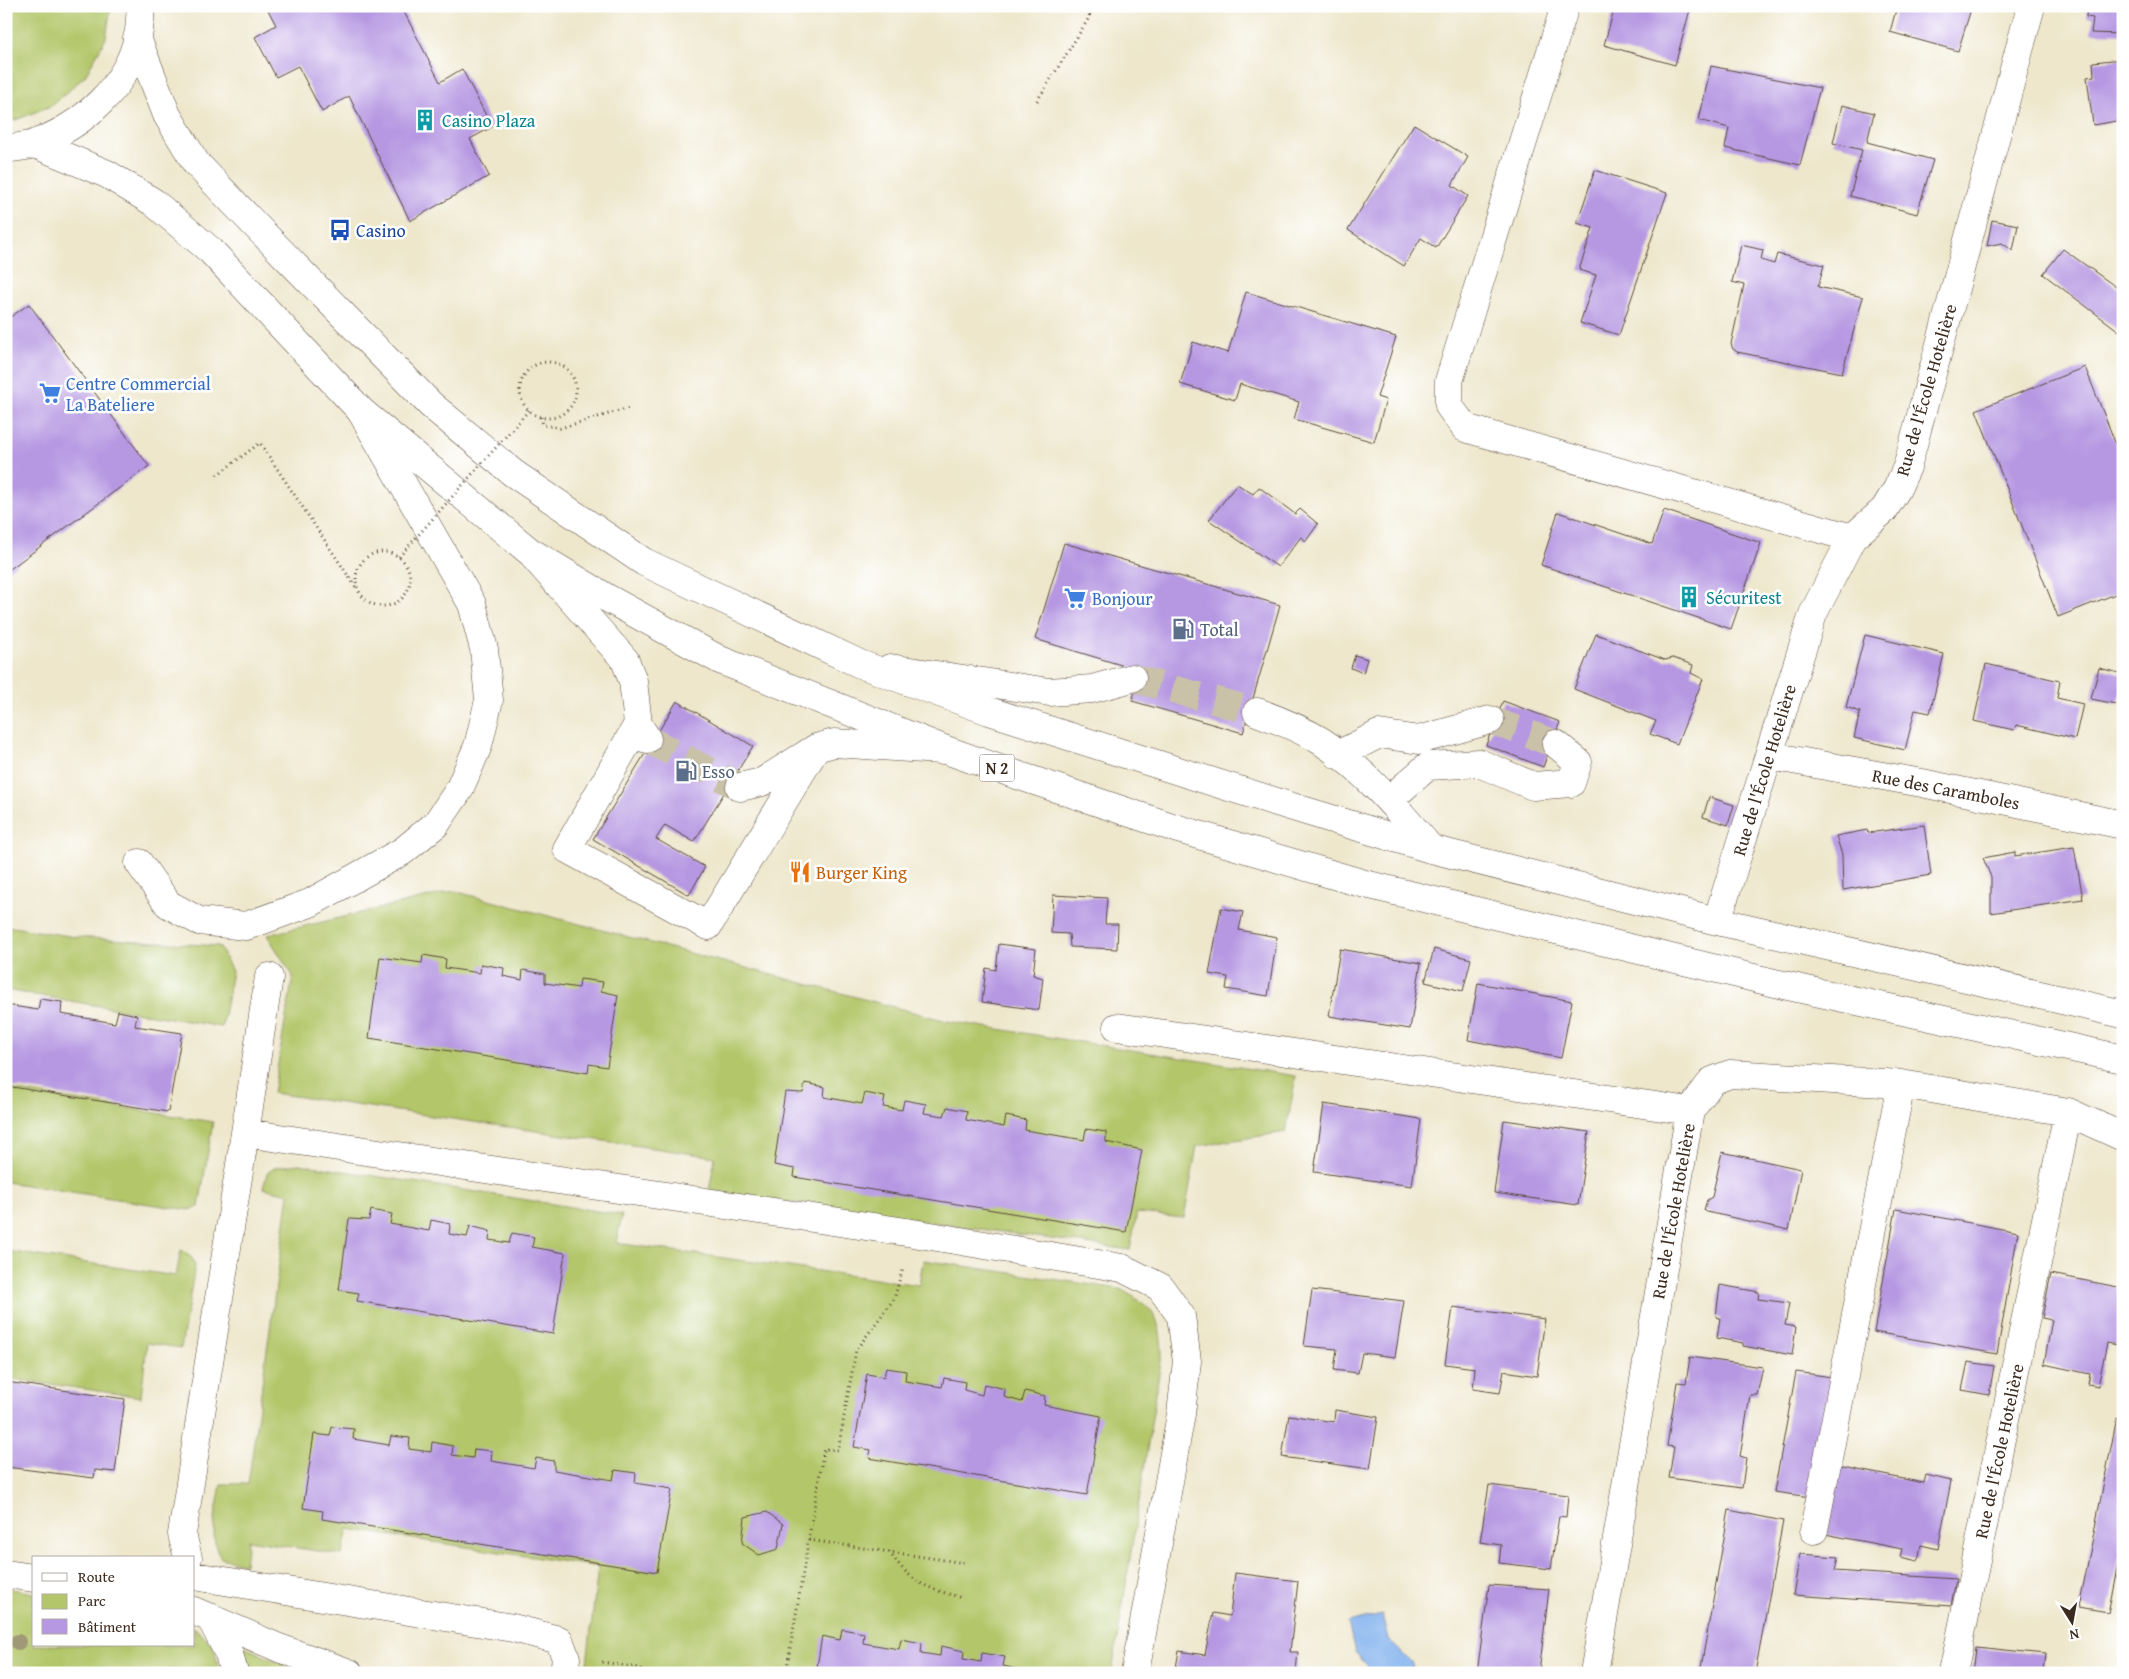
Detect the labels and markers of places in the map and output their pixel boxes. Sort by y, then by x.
building icon: Casino Plaza [412,107,438,133]
place label: Casino Plaza [442,107,536,134]
bus stop icon: Casino [327,217,353,243]
place label: Casino [356,217,406,244]
place label: Centre Commercial La Bateliere [66,370,211,418]
supermarket icon: Centre Commercial La Bateliere [37,380,63,406]
building icon: Sécuritest [1676,584,1702,610]
place label: Sécuritest [1706,584,1782,611]
supermarket icon: Bonjour [1062,585,1088,611]
place label: Bonjour [1092,585,1153,612]
fuel station icon: Total [1170,616,1196,642]
place label: Total [1200,616,1239,643]
fuel station icon: Esso [673,758,699,784]
place label: Esso [702,758,735,785]
restaurant icon: Burger King [787,859,813,885]
place label: Burger King [816,859,907,886]

